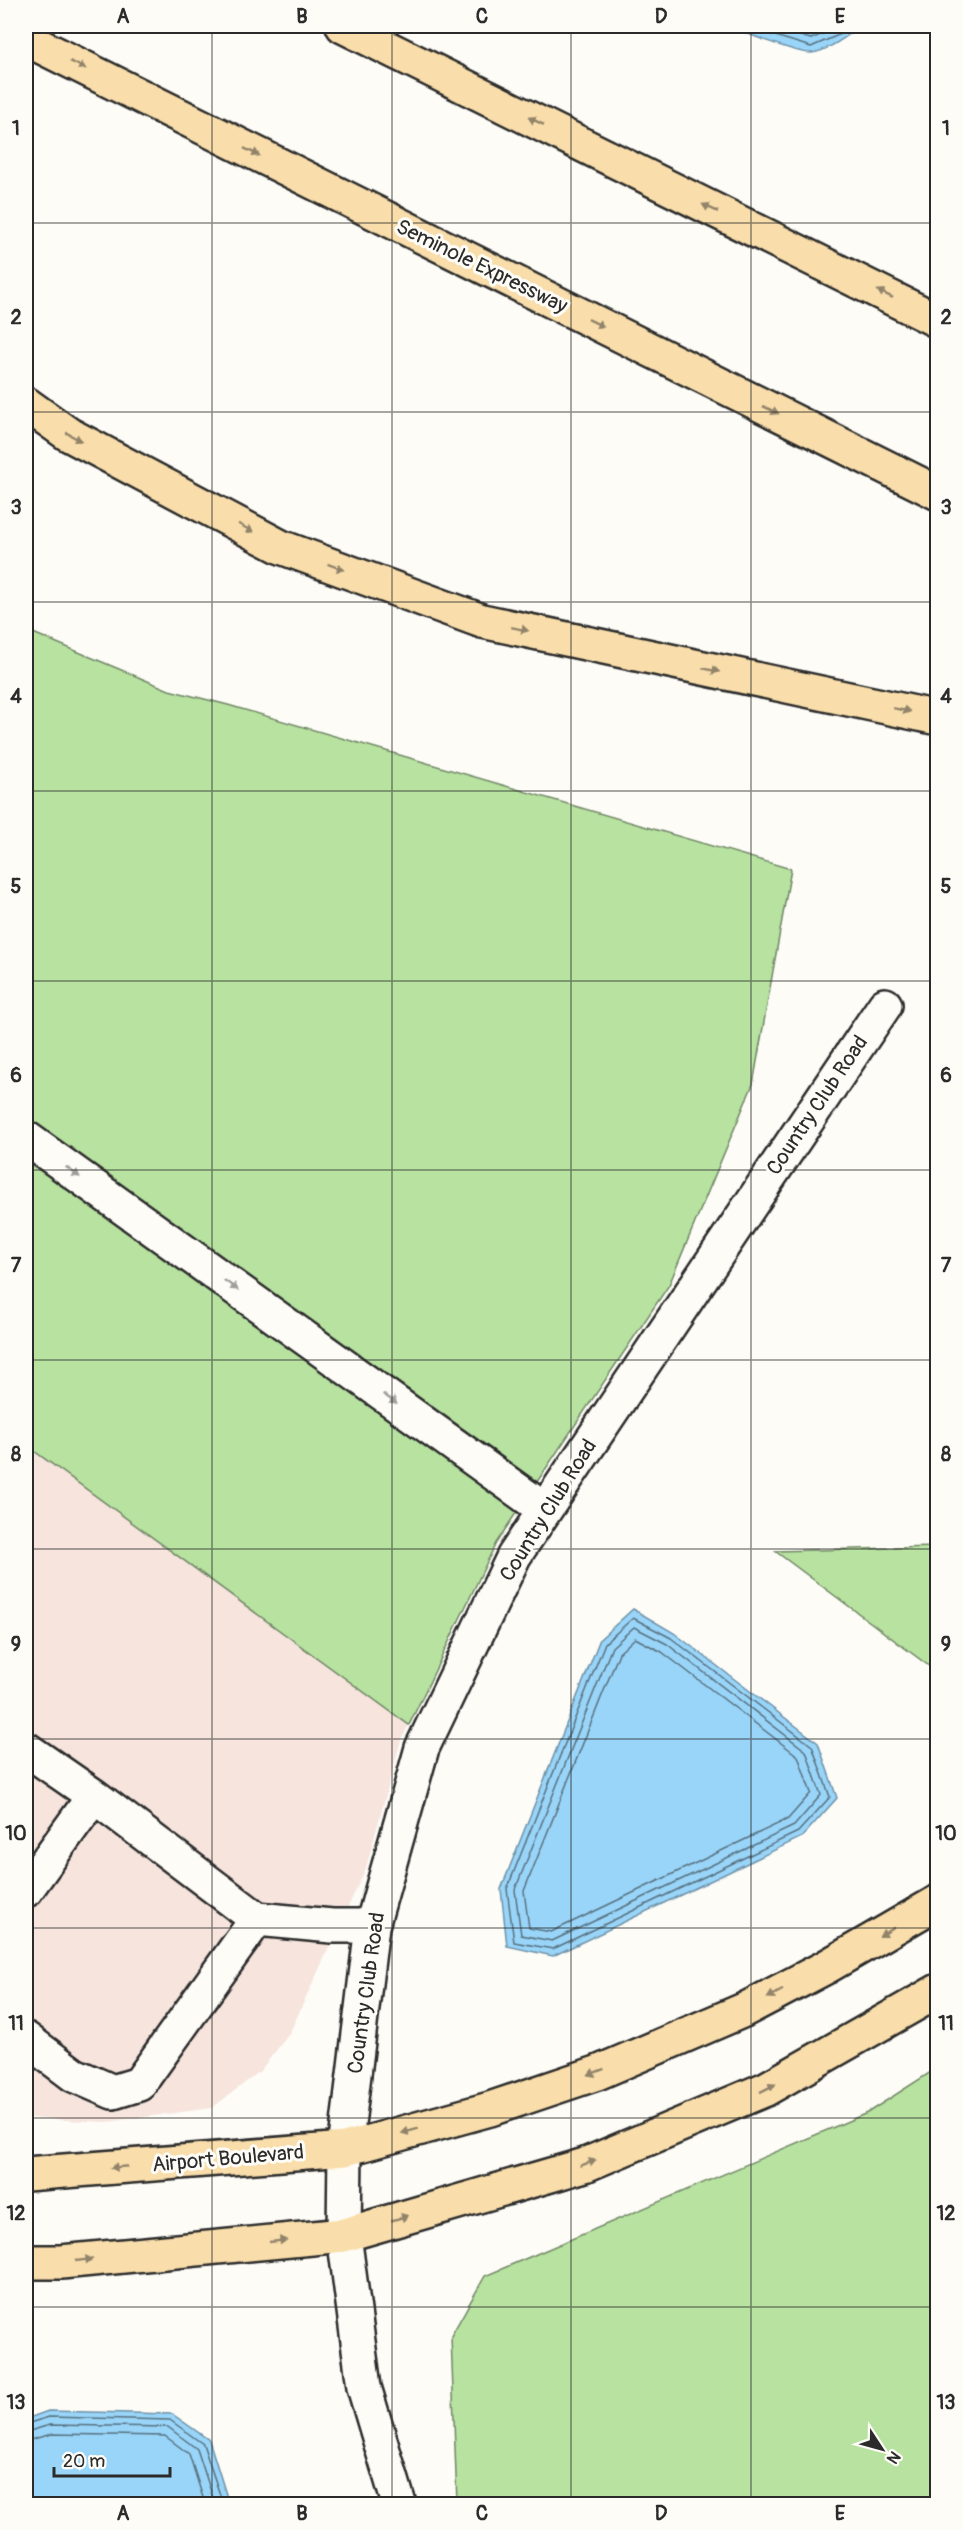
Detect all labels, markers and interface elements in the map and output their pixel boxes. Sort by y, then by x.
text: A [117,4,130,29]
text: B [296,4,308,29]
text: C [476,4,488,29]
text: D [655,4,668,29]
text: E [835,4,846,29]
one-way arrow [69,60,86,70]
text: 1 [12,116,20,141]
one-way arrow [527,116,544,126]
text: 1 [942,116,950,141]
one-way arrow [244,147,261,157]
one-way arrow [702,203,719,212]
street label: Seminole Expressway [392,213,572,320]
one-way arrow [877,290,894,299]
text: 2 [10,305,22,330]
text: 2 [940,305,952,330]
one-way arrow [588,318,605,328]
one-way arrow [762,405,779,415]
one-way arrow [66,432,83,442]
text: 3 [10,495,22,520]
text: 3 [940,495,952,520]
one-way arrow [238,523,255,533]
one-way arrow [327,563,345,572]
one-way arrow [511,625,530,634]
one-way arrow [702,666,721,675]
text: 4 [10,684,22,709]
text: 4 [940,684,952,709]
one-way arrow [892,706,911,716]
text: 5 [11,874,22,899]
text: 5 [941,874,952,899]
street label: Country Club Road [761,1030,874,1180]
text: 6 [10,1063,22,1088]
text: 6 [940,1063,952,1088]
one-way arrow [65,1166,81,1178]
text: 7 [11,1253,22,1278]
text: 7 [941,1253,952,1278]
one-way arrow [224,1279,239,1291]
one-way arrow [381,1393,397,1405]
street label: Country Club Road [494,1434,603,1586]
text: 8 [11,1442,21,1467]
text: 8 [941,1442,951,1467]
text: 9 [11,1632,21,1657]
text: 9 [941,1632,951,1657]
text: 10 [5,1821,27,1846]
text: 10 [935,1821,957,1846]
street label: Country Club Road [342,1911,391,2076]
one-way arrow [878,1927,895,1937]
one-way arrow [766,1989,783,1999]
text: 11 [8,2011,24,2036]
text: 11 [938,2011,954,2036]
one-way arrow [587,2068,605,2078]
one-way arrow [759,2084,776,2093]
one-way arrow [401,2127,419,2136]
street label: Airport Boulevard [151,2138,305,2179]
one-way arrow [579,2158,597,2168]
one-way arrow [109,2162,128,2171]
text: 12 [7,2201,26,2226]
text: 12 [937,2201,956,2226]
one-way arrow [392,2213,410,2222]
one-way arrow [269,2236,288,2246]
one-way arrow [74,2255,93,2265]
text: 13 [7,2390,25,2415]
text: 13 [937,2390,955,2415]
north arrow [852,2419,912,2479]
scale bar [54,2440,170,2478]
text: N [882,2447,905,2468]
text: 20 m [63,2450,105,2473]
text: A [117,2501,130,2526]
text: B [296,2501,308,2526]
text: C [476,2501,488,2526]
text: D [655,2501,668,2526]
text: E [835,2501,846,2526]

